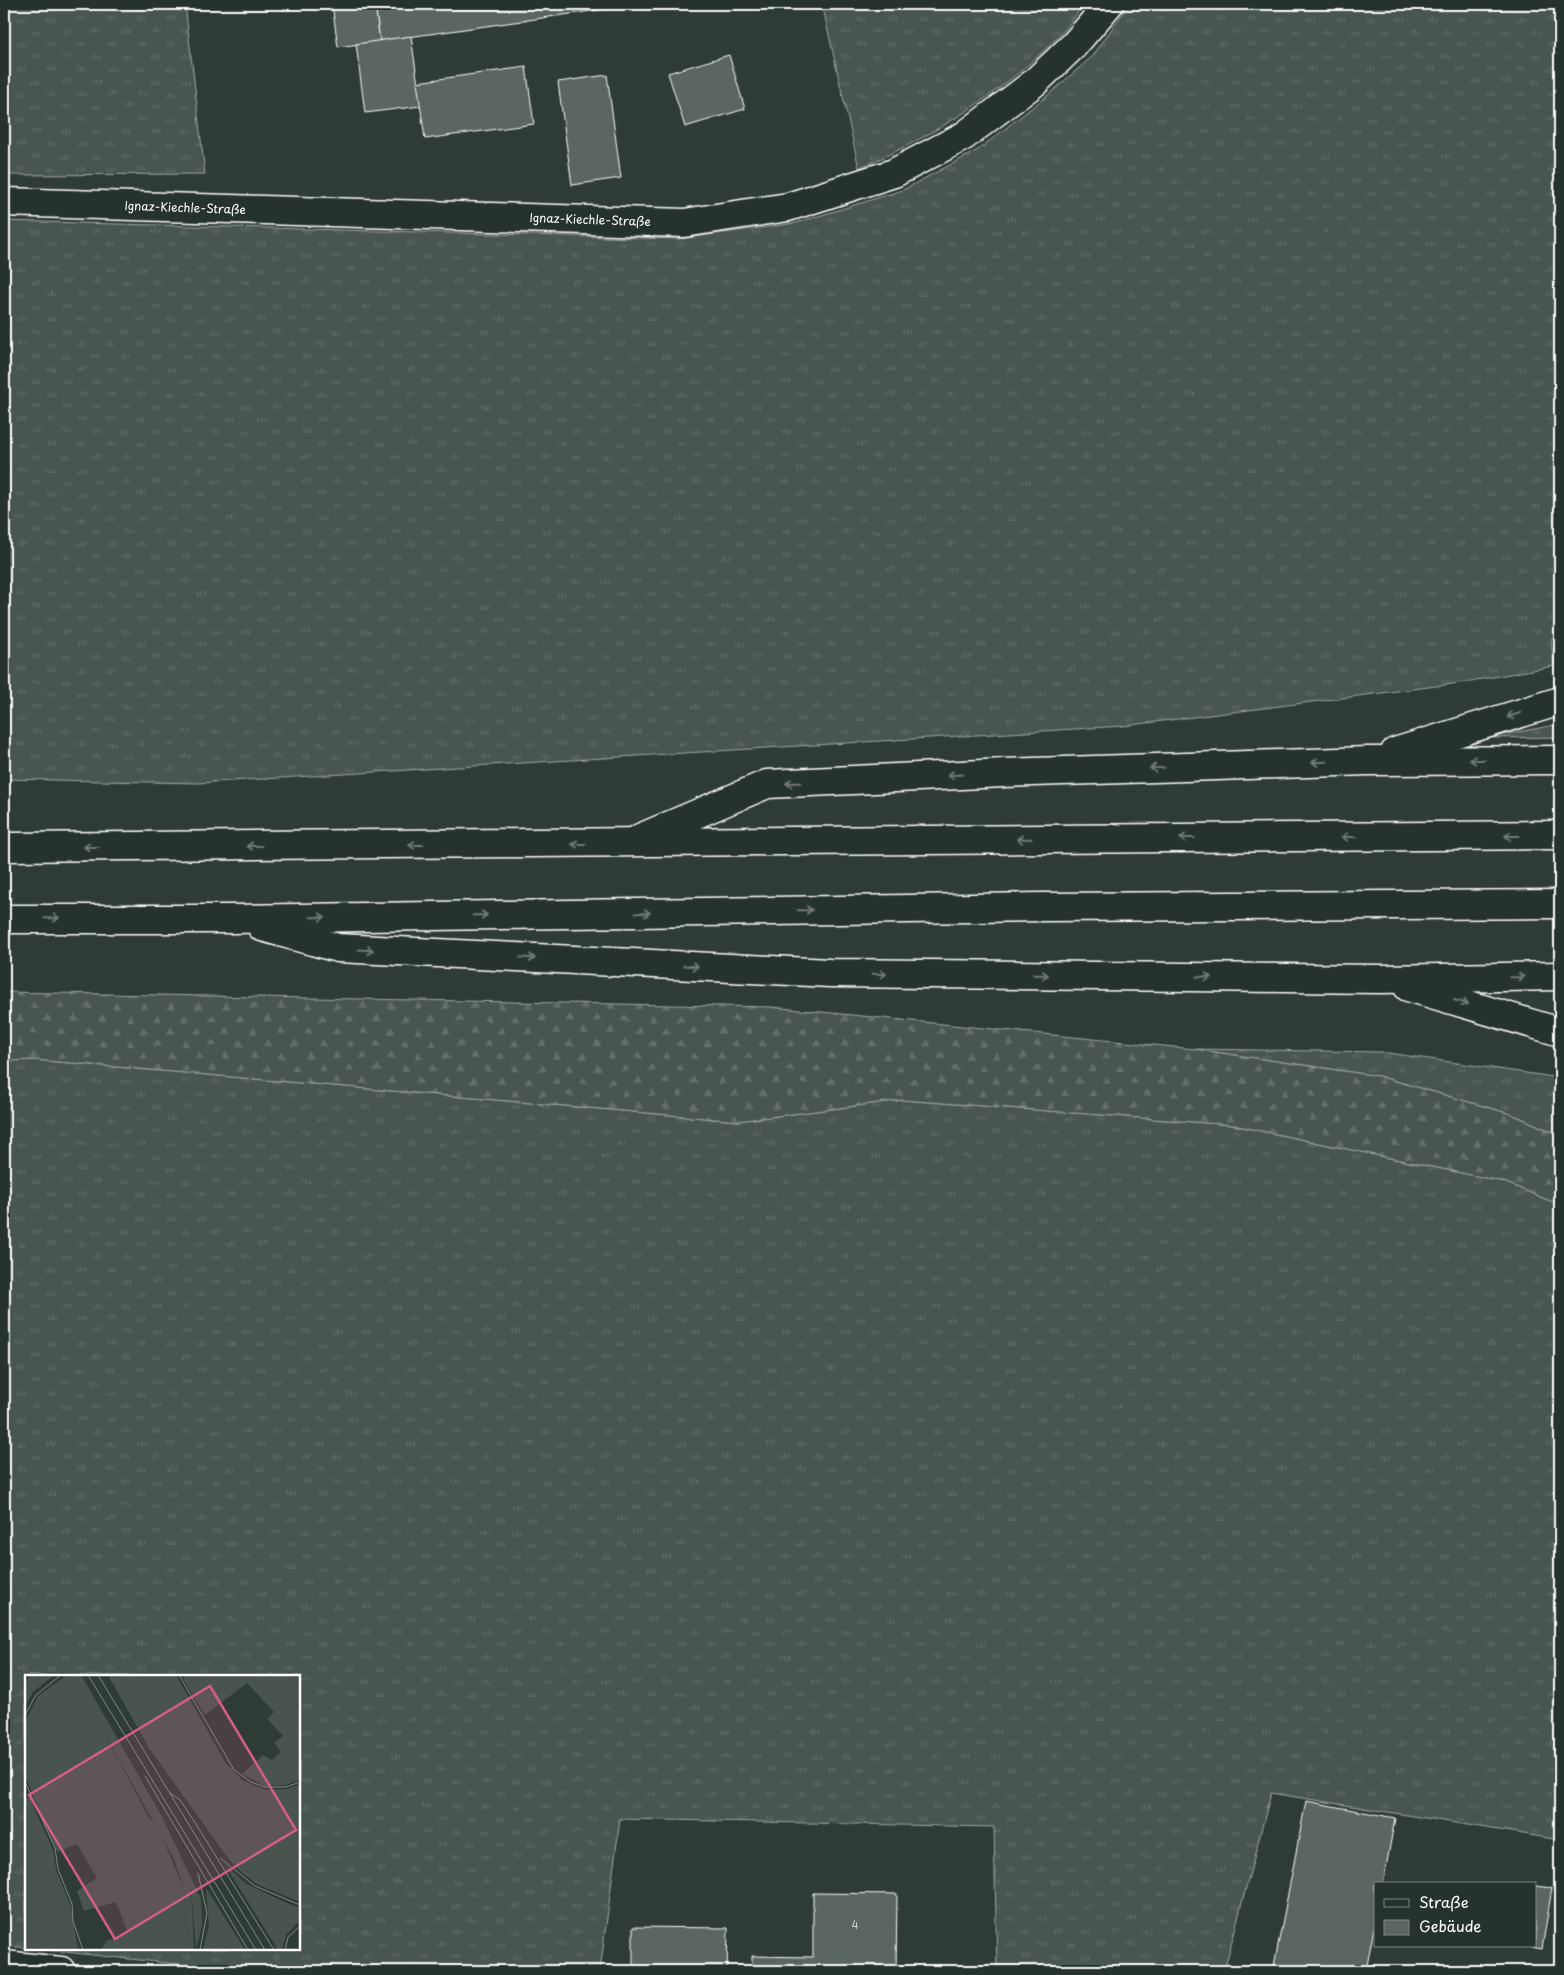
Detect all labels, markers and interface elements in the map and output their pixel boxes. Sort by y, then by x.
street label: Ignaz-Kiechle-Straße [124,196,246,218]
street label: Ignaz-Kiechle-Straße [529,208,651,230]
one-way arrow [1506,711,1522,720]
one-way arrow [1469,755,1485,765]
one-way arrow [1311,757,1328,767]
one-way arrow [1149,763,1165,772]
one-way arrow [948,770,964,780]
one-way arrow [785,779,801,788]
one-way arrow [1504,831,1520,841]
one-way arrow [1341,832,1358,842]
one-way arrow [1179,833,1195,843]
one-way arrow [1016,834,1032,844]
one-way arrow [571,839,587,849]
one-way arrow [408,840,424,850]
one-way arrow [246,841,262,851]
one-way arrow [83,842,100,852]
one-way arrow [797,906,813,915]
one-way arrow [634,908,650,918]
one-way arrow [472,910,488,920]
one-way arrow [44,913,60,923]
one-way arrow [309,913,325,922]
one-way arrow [358,945,374,954]
one-way arrow [520,954,536,963]
one-way arrow [682,962,698,971]
one-way arrow [870,969,886,979]
one-way arrow [1033,971,1049,980]
one-way arrow [1195,972,1211,982]
one-way arrow [1508,972,1524,982]
one-way arrow [1452,998,1468,1008]
inset map [25,1675,300,1950]
legend [1374,1882,1536,1948]
text: Straße [1419,1890,1469,1913]
text: Gebäude [1419,1914,1481,1937]
house number: 4 [852,1917,859,1932]

